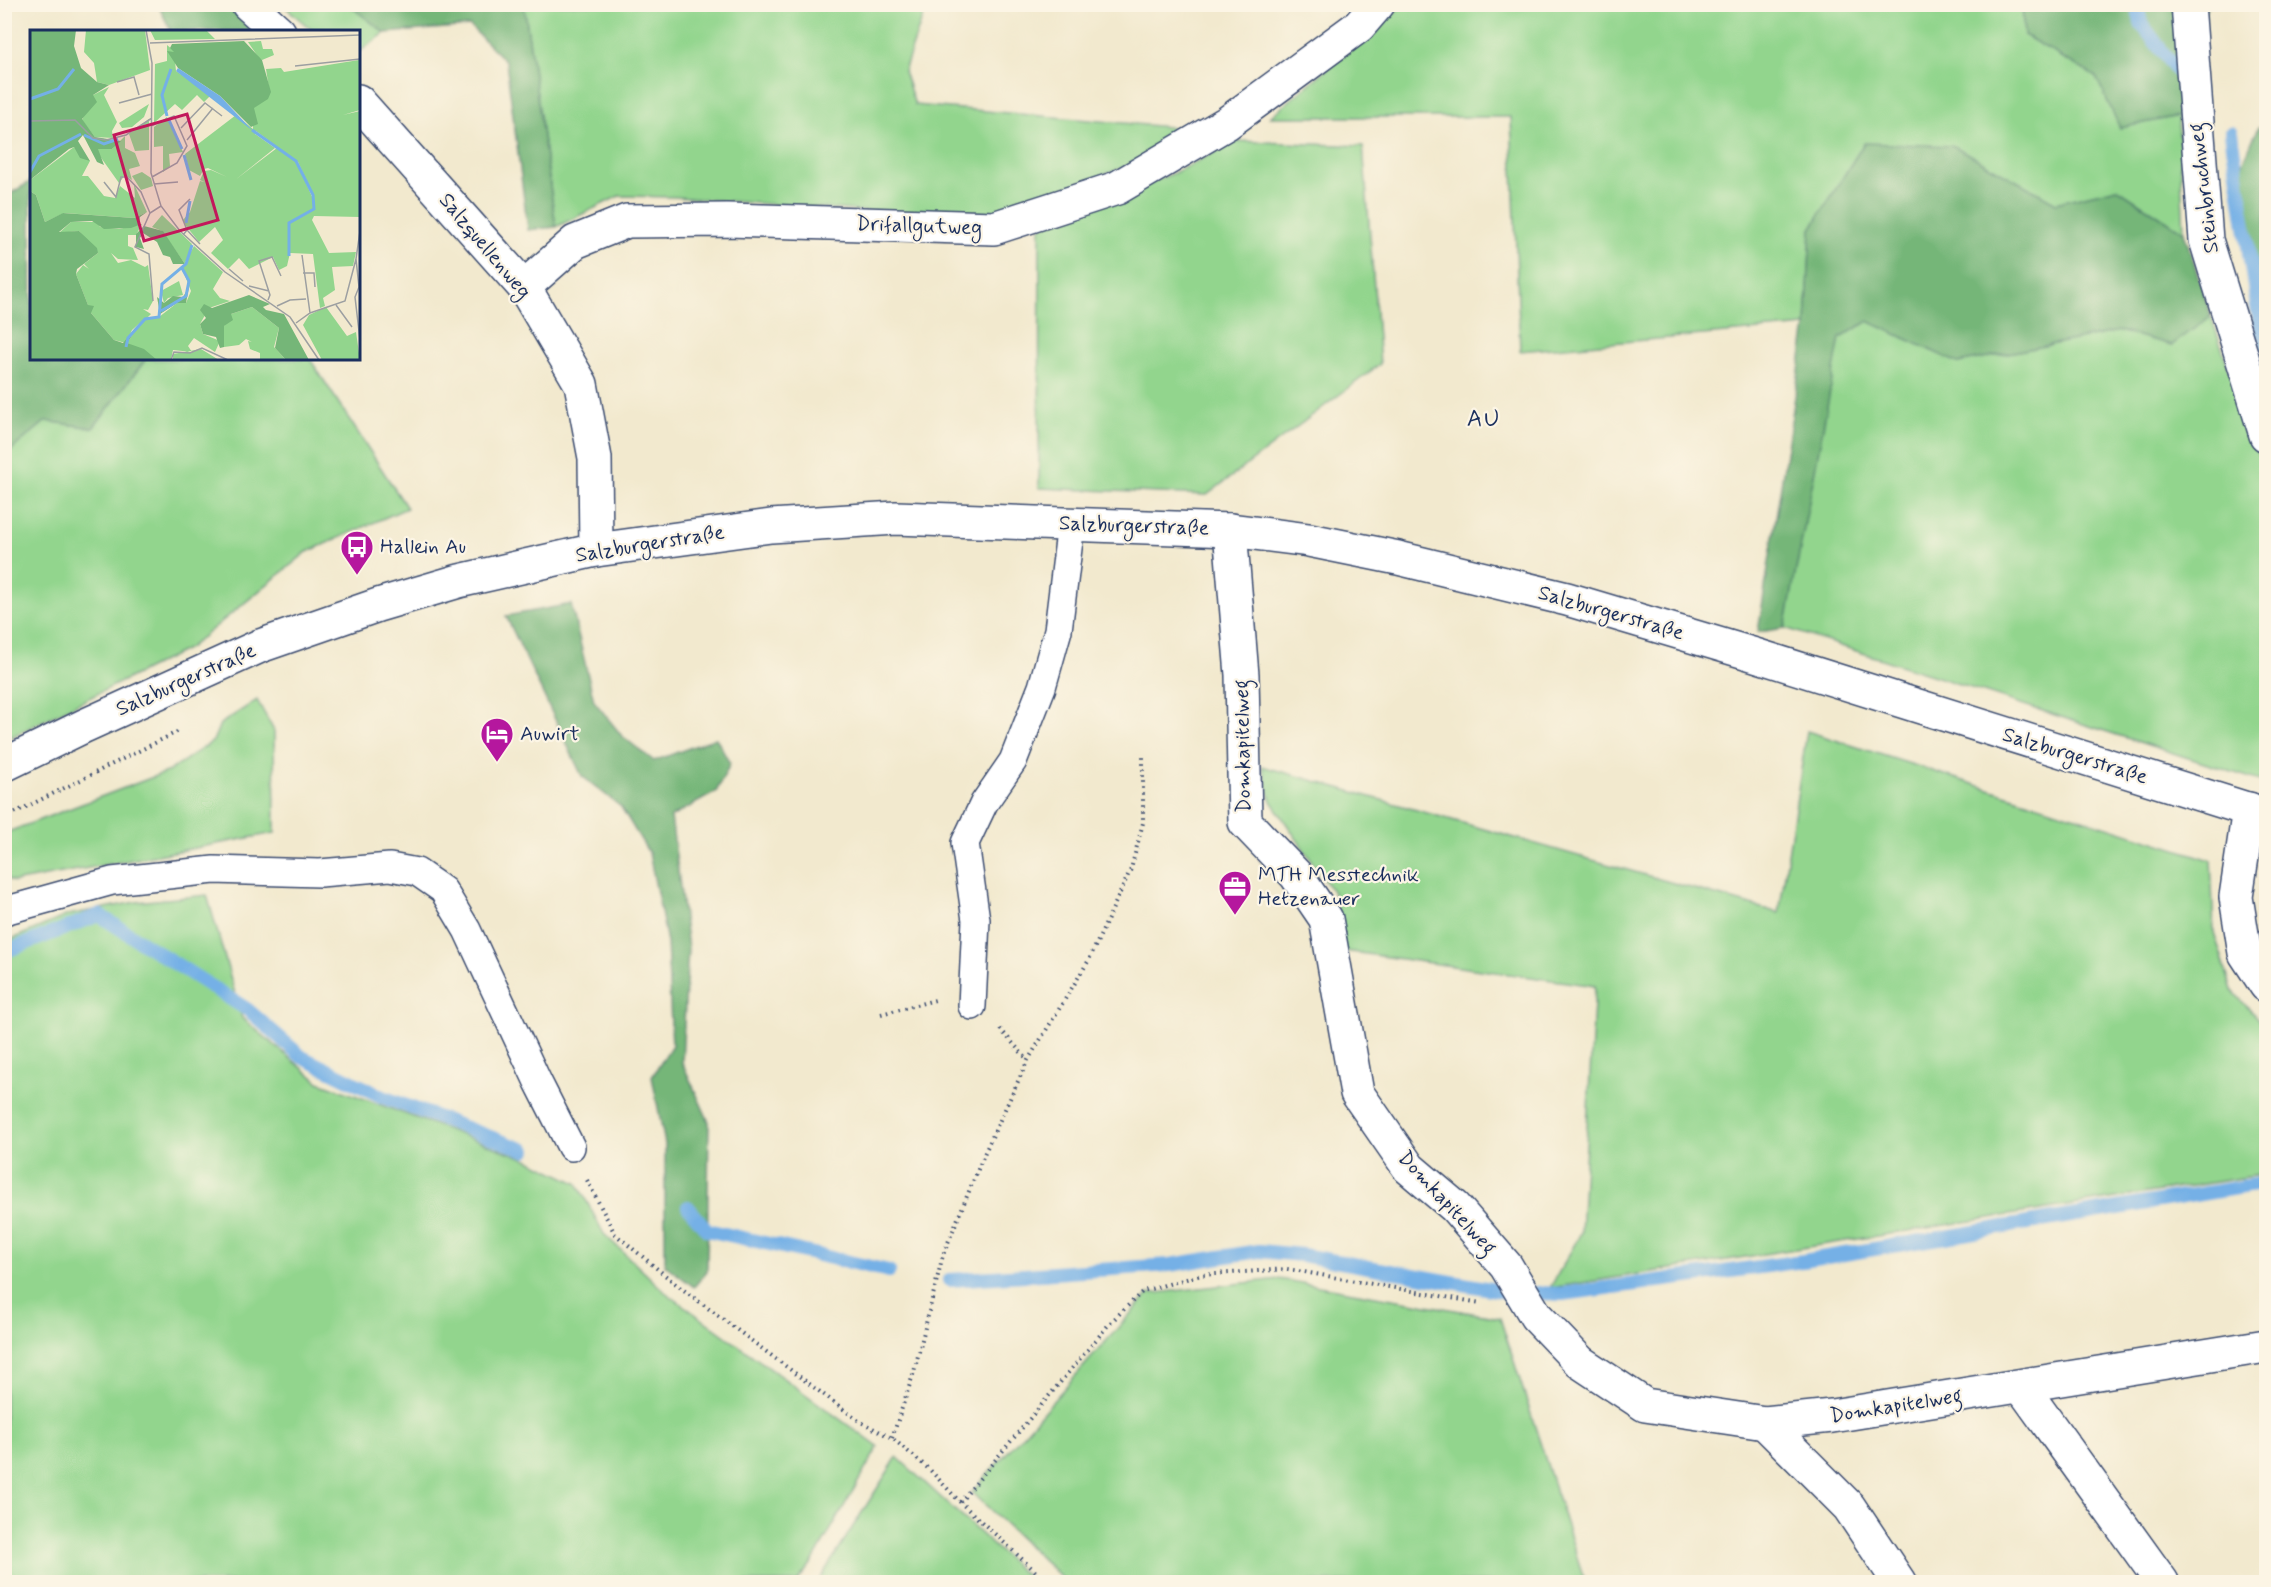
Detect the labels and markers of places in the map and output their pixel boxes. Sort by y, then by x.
bus stop icon: Hallein Au [339,529,375,576]
place label: Hallein Au [380,533,466,561]
hotel icon: Auwirt [479,716,515,763]
place label: Auwirt [520,720,580,748]
place label: MTH Messtechnik Hetzenauer [1258,861,1419,913]
office icon: MTH Messtechnik Hetzenauer [1217,869,1253,916]

